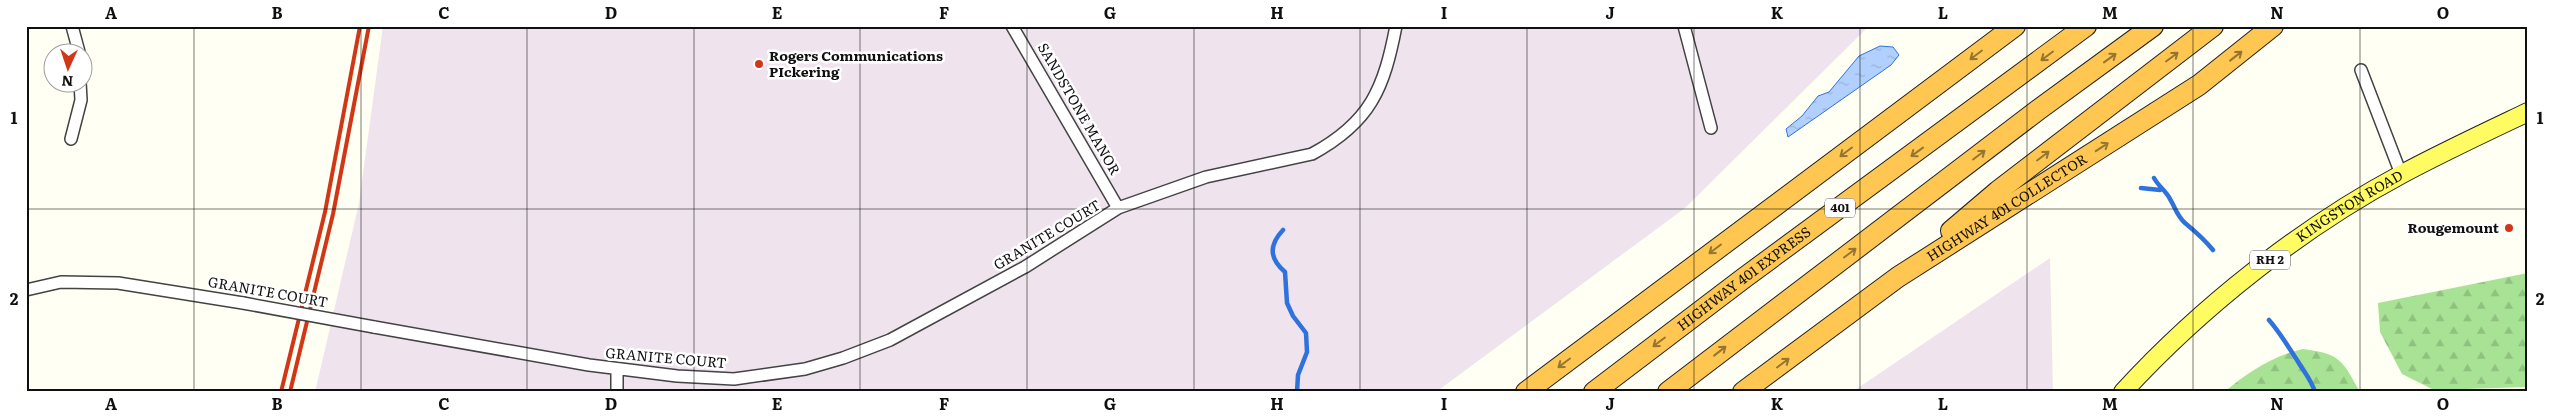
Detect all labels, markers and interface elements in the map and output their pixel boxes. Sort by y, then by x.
text: A [105,0,117,24]
text: B [271,0,283,24]
text: C [438,0,450,24]
text: D [605,0,617,24]
text: E [772,0,783,24]
text: F [939,0,949,24]
text: G [1104,0,1116,24]
text: H [1270,0,1284,24]
text: I [1441,0,1447,24]
text: J [1605,0,1615,24]
text: K [1771,0,1784,24]
text: L [1938,0,1948,24]
text: M [2102,0,2118,24]
text: N [2270,0,2284,24]
text: O [2437,0,2449,24]
street label: SANDSTONE MANOR [1034,39,1126,178]
north arrow [42,42,92,92]
place label: Rogers Communications PIckering [769,45,943,81]
one-way arrow [1970,50,1983,61]
one-way arrow [2041,50,2054,61]
one-way arrow [2229,50,2242,61]
one-way arrow [2165,52,2178,63]
one-way arrow [2103,53,2117,63]
marker: Rogers Communications PIckering [753,58,765,70]
text: N [61,72,74,92]
text: 1 [11,105,18,129]
text: 1 [2537,105,2544,129]
one-way arrow [2094,142,2108,152]
one-way arrow [1840,147,1853,158]
one-way arrow [1910,147,1924,157]
street label: HIGHWAY 401 COLLECTOR [1922,148,2090,265]
one-way arrow [1972,149,1985,160]
one-way arrow [2036,151,2050,161]
street label: KINGSTON ROAD [2291,164,2406,246]
street label: GRANITE COURT [989,194,1104,274]
road number: 401 [1825,198,1855,218]
place label: Rougemount [2407,217,2500,237]
street label: HIGHWAY 401 EXPRESS [1672,221,1814,335]
marker: Rougemount [2503,222,2515,234]
one-way arrow [1709,244,1722,255]
one-way arrow [1843,248,1857,258]
road number: RH 2 [2250,250,2290,270]
street label: GRANITE COURT [207,271,330,311]
text: 2 [10,286,19,310]
text: 2 [2536,286,2545,310]
one-way arrow [1653,337,1666,348]
street label: GRANITE COURT [605,342,727,372]
one-way arrow [1714,346,1727,357]
one-way arrow [1558,358,1571,369]
one-way arrow [1775,358,1789,368]
text: A [105,391,117,415]
text: B [271,391,283,415]
text: C [438,391,450,415]
text: D [605,391,617,415]
text: E [772,391,783,415]
text: F [939,391,949,415]
text: G [1104,391,1116,415]
text: H [1270,391,1284,415]
text: I [1441,391,1447,415]
text: J [1605,391,1615,415]
text: K [1771,391,1784,415]
text: L [1938,391,1948,415]
text: M [2102,391,2118,415]
text: N [2270,391,2284,415]
text: O [2437,391,2449,415]

